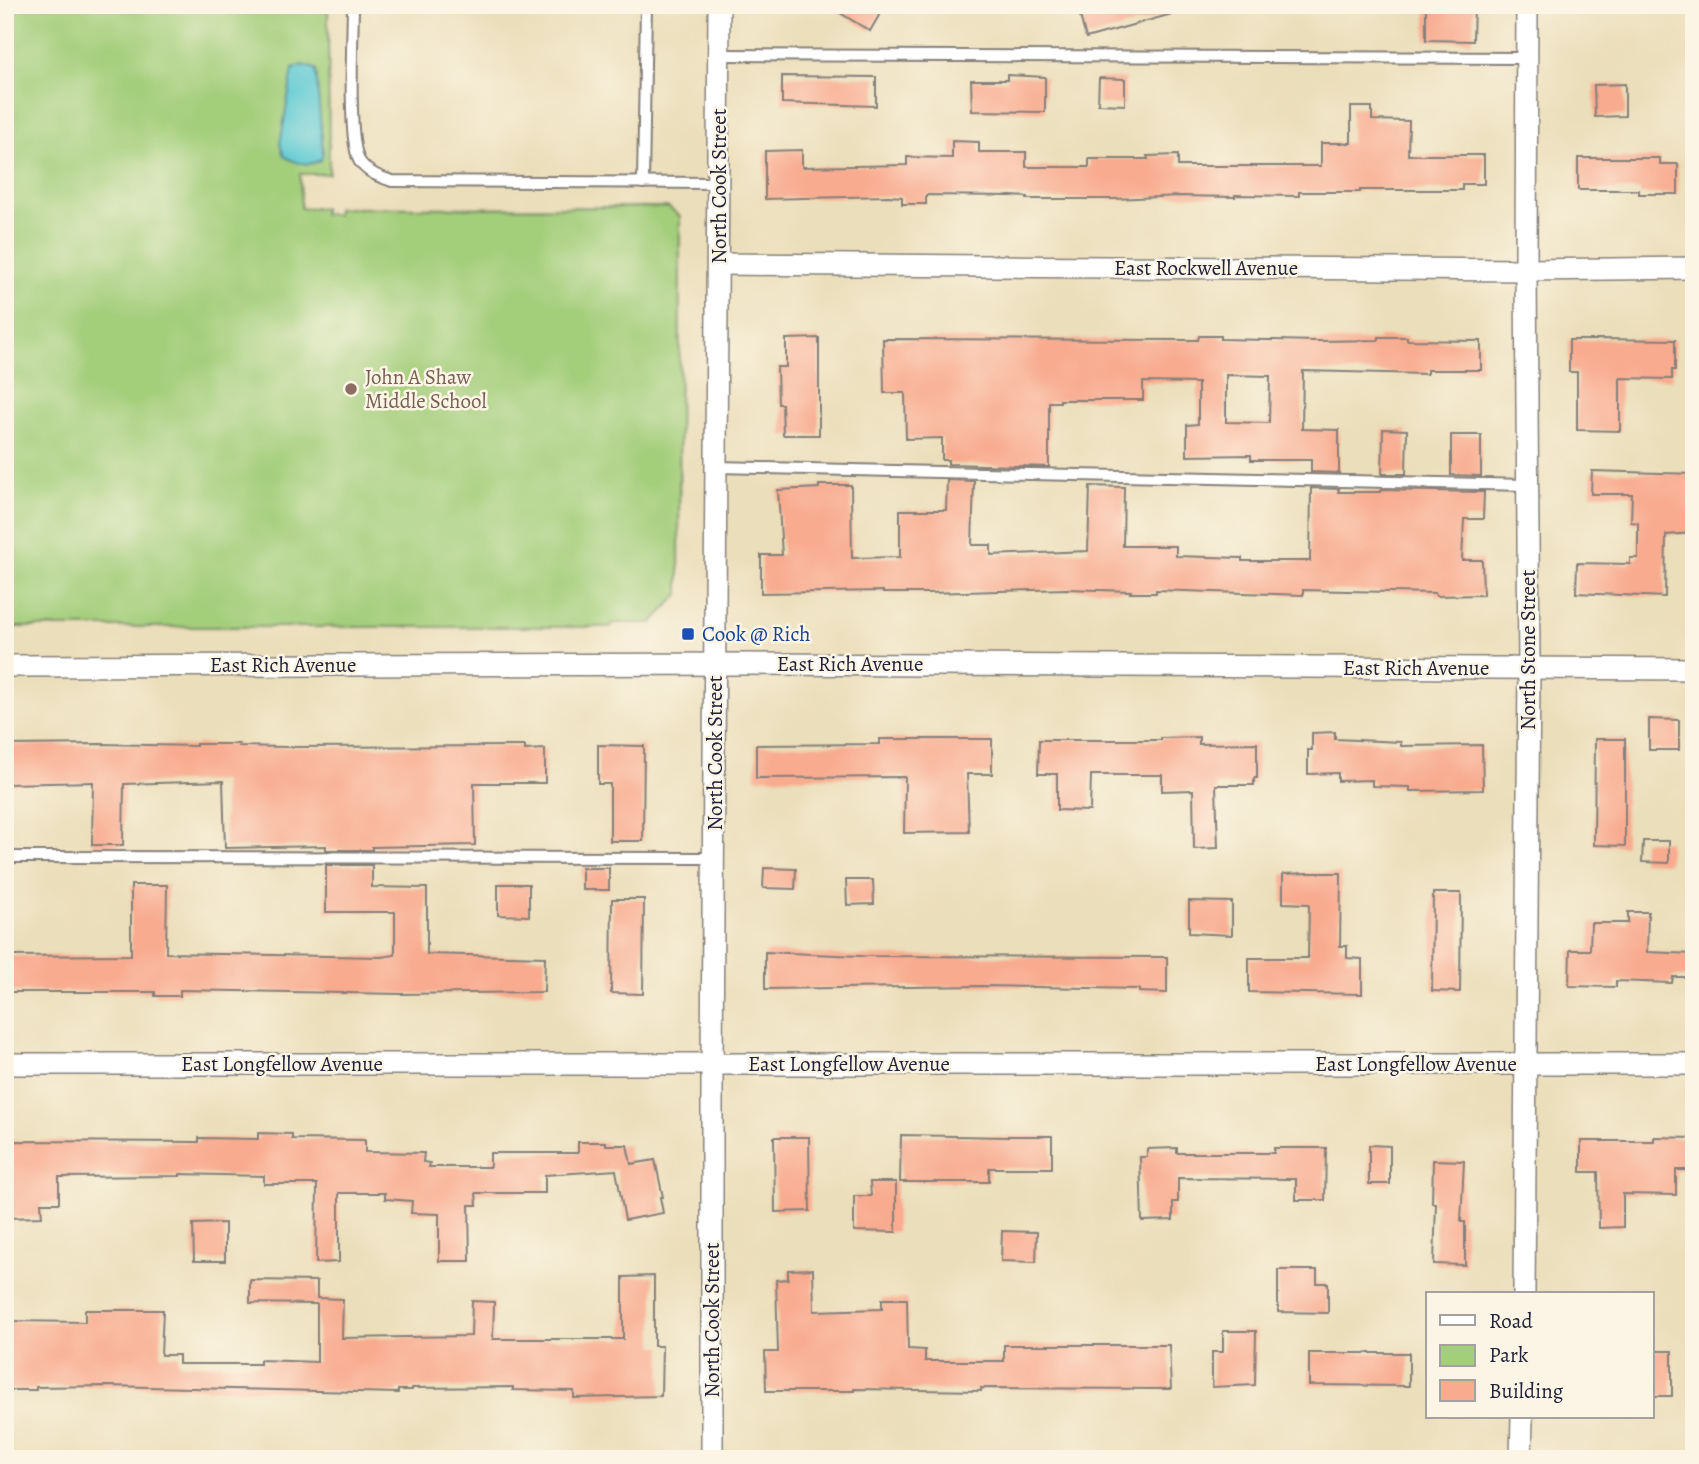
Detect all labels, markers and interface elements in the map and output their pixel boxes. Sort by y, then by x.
street label: North Cook Street [705,108,733,264]
street label: East Rockwell Avenue [1114,254,1298,282]
place label: John A Shaw Middle School [365,363,487,415]
marker: John A Shaw Middle School [343,381,359,397]
street label: North Stone Street [1514,570,1542,730]
place label: Cook @ Rich [702,620,811,648]
marker: Cook @ Rich [680,626,696,642]
street label: East Rich Avenue [777,650,923,678]
street label: East Rich Avenue [210,651,356,679]
street label: East Rich Avenue [1343,654,1489,682]
street label: North Cook Street [701,675,729,831]
street label: East Longfellow Avenue [181,1050,383,1078]
street label: East Longfellow Avenue [748,1050,950,1078]
street label: East Longfellow Avenue [1315,1050,1517,1078]
street label: North Cook Street [698,1242,726,1398]
legend [1426,1292,1654,1418]
text: Road [1489,1307,1533,1335]
text: Park [1489,1341,1529,1369]
text: Building [1489,1377,1564,1405]

